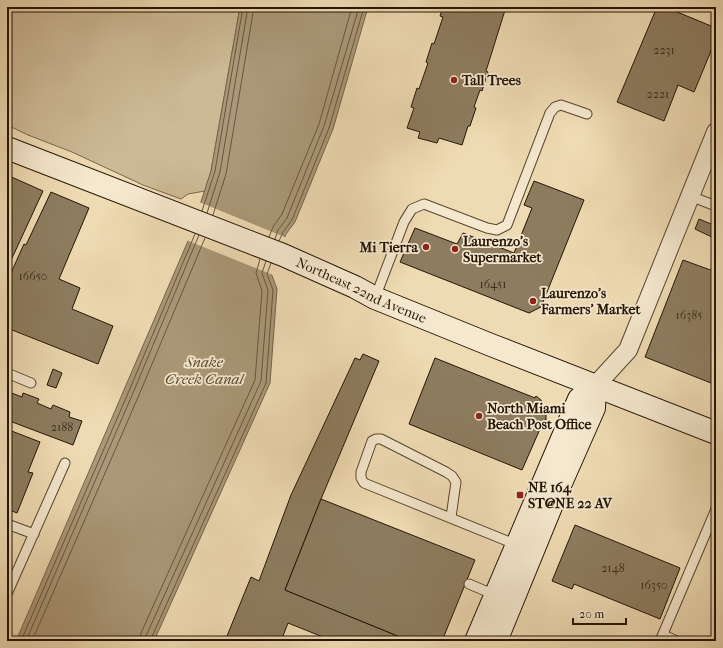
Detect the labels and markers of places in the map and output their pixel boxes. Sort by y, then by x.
place label: Tall Trees [461,72,522,89]
marker: Tall Trees [449,75,459,85]
place label: Laurenzo's Supermarket [463,233,542,266]
place label: Mi Tierra [359,239,419,256]
marker: Mi Tierra [421,242,431,252]
marker: Laurenzo's Supermarket [450,244,460,254]
place label: Laurenzo's Farmers' Market [540,285,642,318]
marker: Laurenzo's Farmers' Market [528,296,538,306]
place label: North Miami Beach Post Office [487,400,591,433]
marker: North Miami Beach Post Office [474,411,484,421]
place label: NE 164 ST@NE 22 AV [528,479,613,512]
marker: NE 164 ST@NE 22 AV [515,490,525,500]

